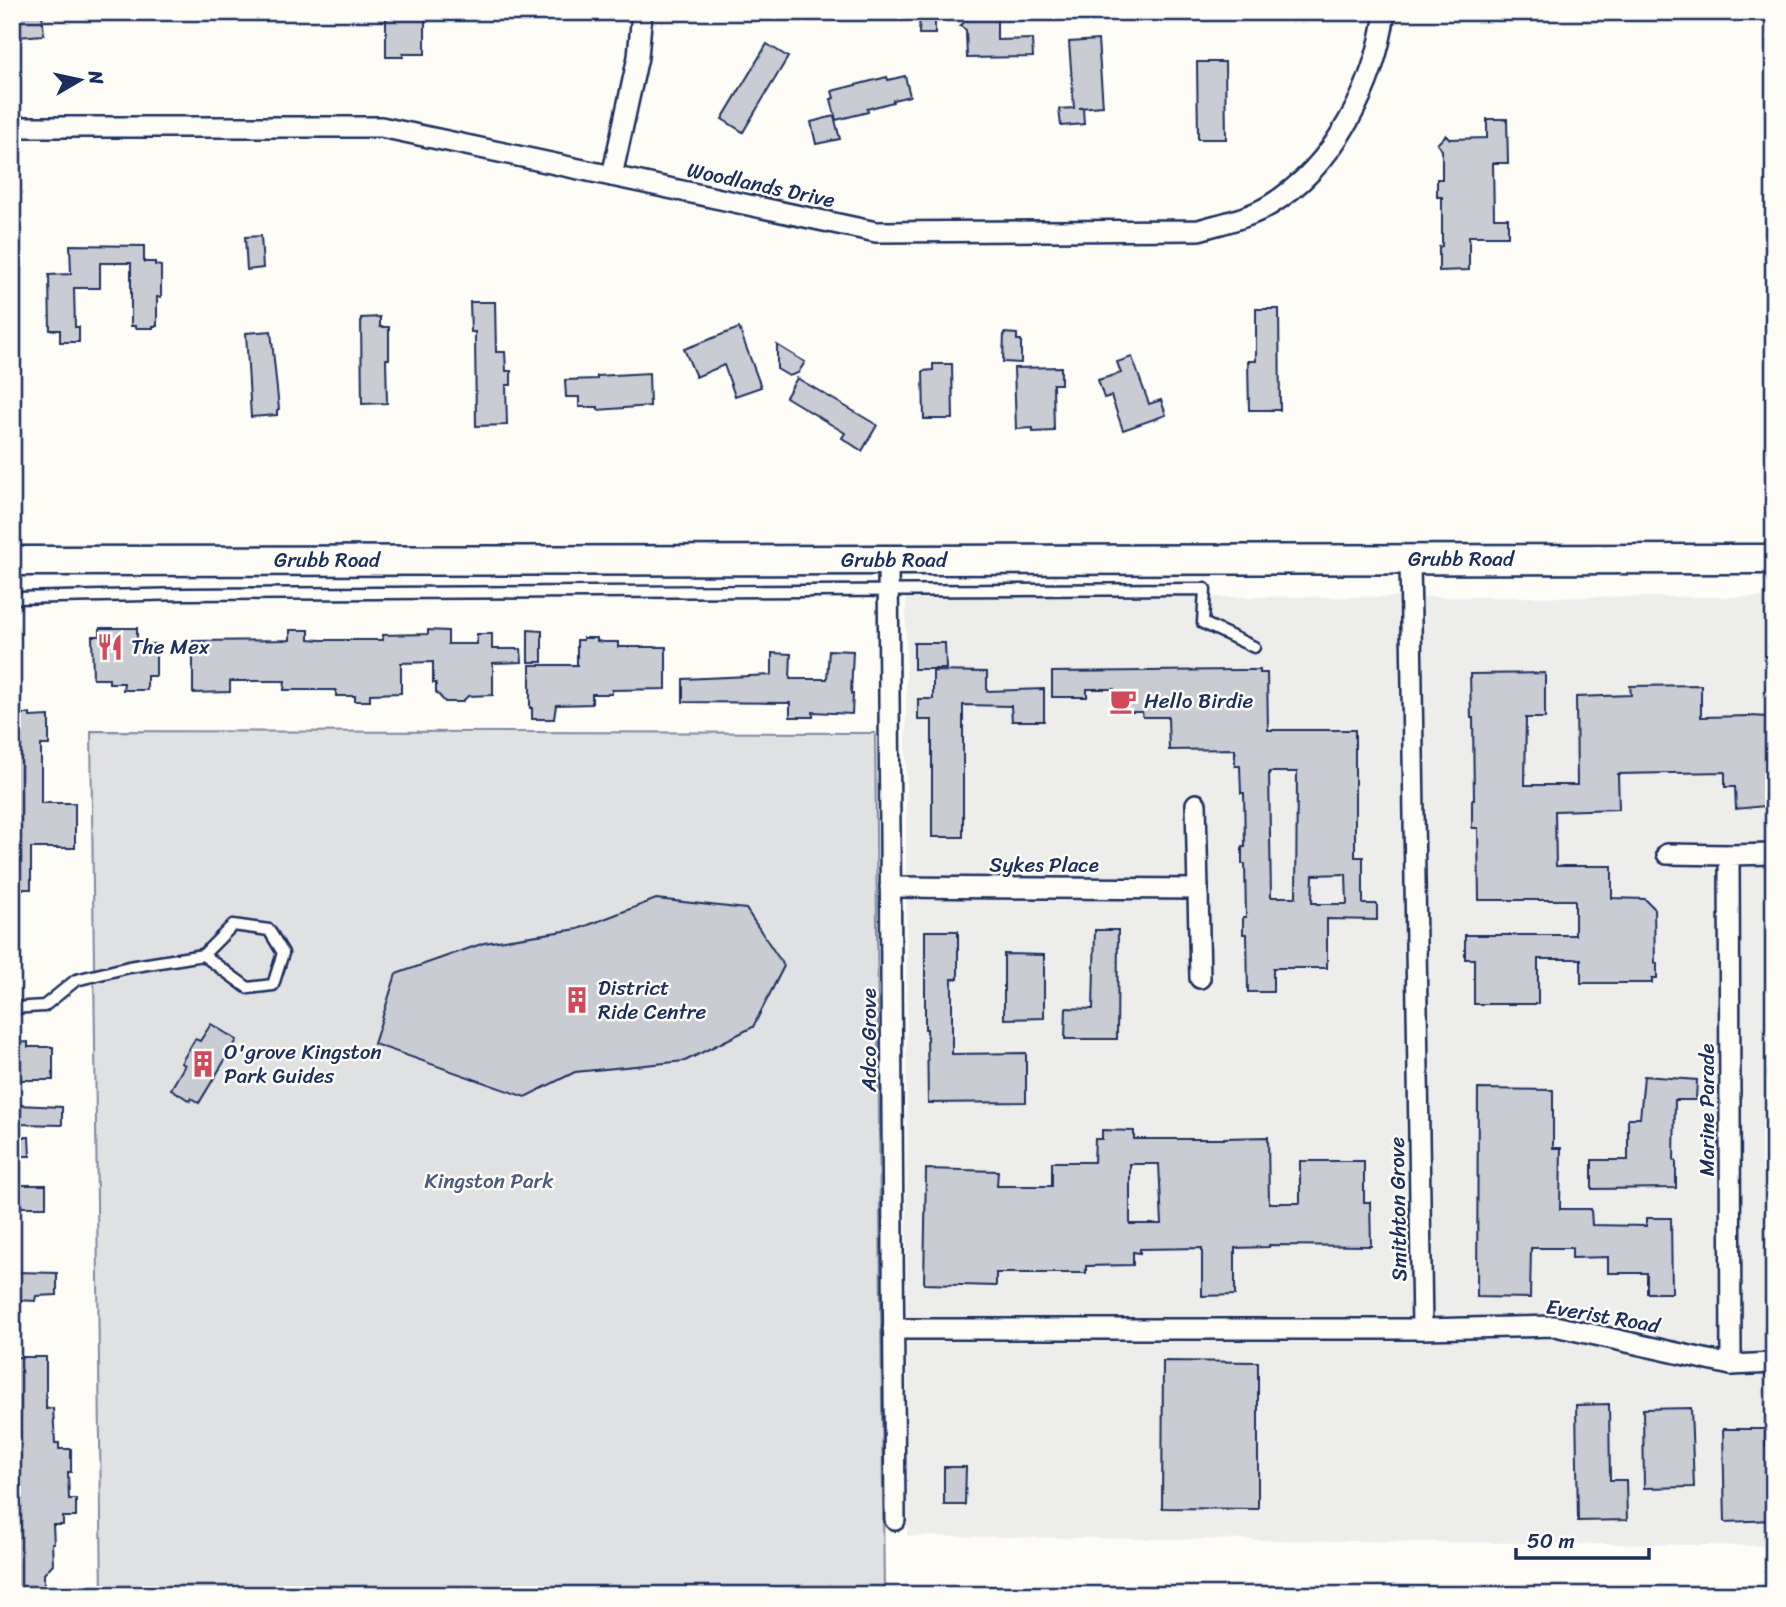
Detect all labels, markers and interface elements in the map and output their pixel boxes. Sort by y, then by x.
north arrow [46,46,116,116]
text: N [79,67,114,87]
street label: Woodlands Drive [684,151,839,219]
street label: Grubb Road [1408,540,1516,578]
street label: Grubb Road [274,541,382,579]
street label: Grubb Road [841,541,949,579]
place label: The Mex [131,628,210,666]
restaurant icon: The Mex [95,632,125,662]
place label: Hello Birdie [1144,682,1253,720]
cafe icon: Hello Birdie [1108,686,1138,716]
street label: Sykes Place [989,846,1099,884]
place label: District Ride Centre [598,969,706,1031]
building icon: District Ride Centre [562,985,592,1015]
street label: Adco Grove [850,988,888,1093]
place label: O'grove Kingston Park Guides [224,1033,382,1095]
street label: Marine Parade [1688,1044,1726,1176]
building icon: O'grove Kingston Park Guides [188,1049,218,1079]
street label: Smithton Grove [1378,1136,1418,1282]
park label: Kingston Park [425,1162,554,1200]
street label: Everist Road [1543,1287,1665,1345]
scale bar [1516,1516,1650,1560]
text: 50 m [1527,1522,1575,1560]

